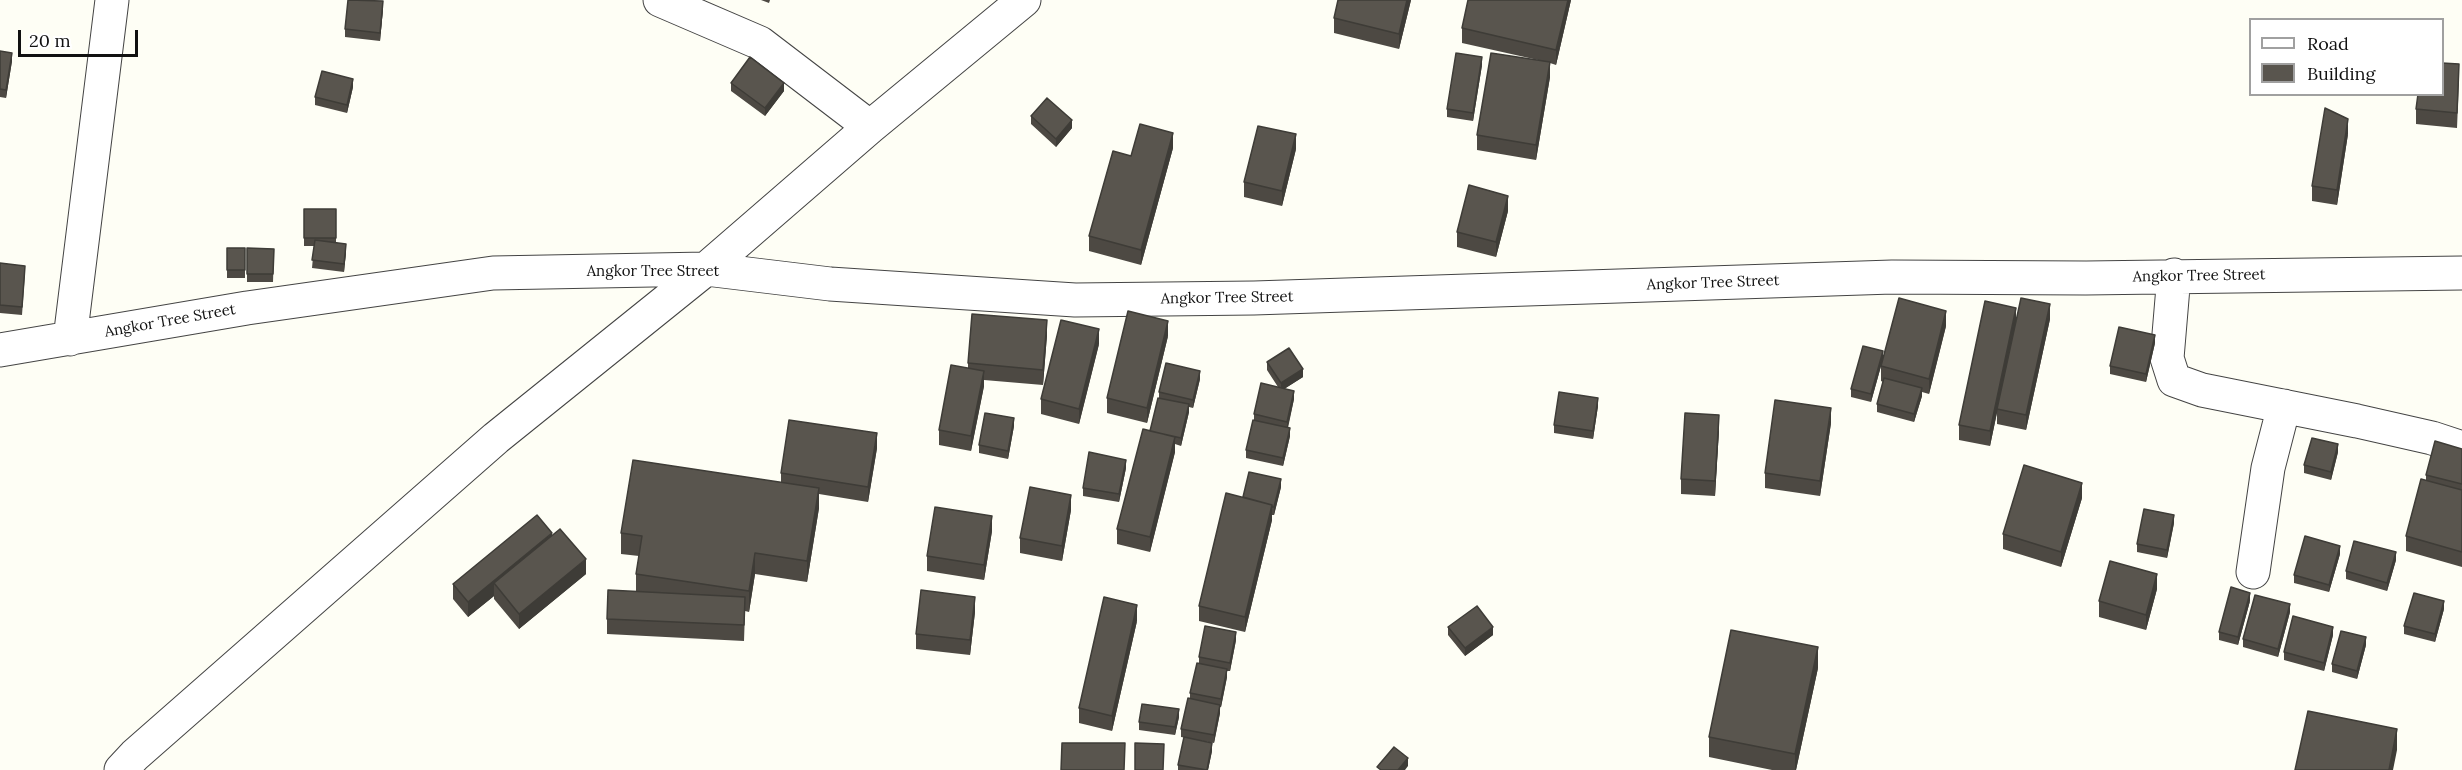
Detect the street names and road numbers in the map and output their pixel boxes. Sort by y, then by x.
street label: Angkor Tree Street [587,263,719,281]
street label: Angkor Tree Street [2132,266,2266,286]
street label: Angkor Tree Street [1646,272,1780,294]
street label: Angkor Tree Street [1160,288,1294,308]
street label: Angkor Tree Street [103,301,237,341]

